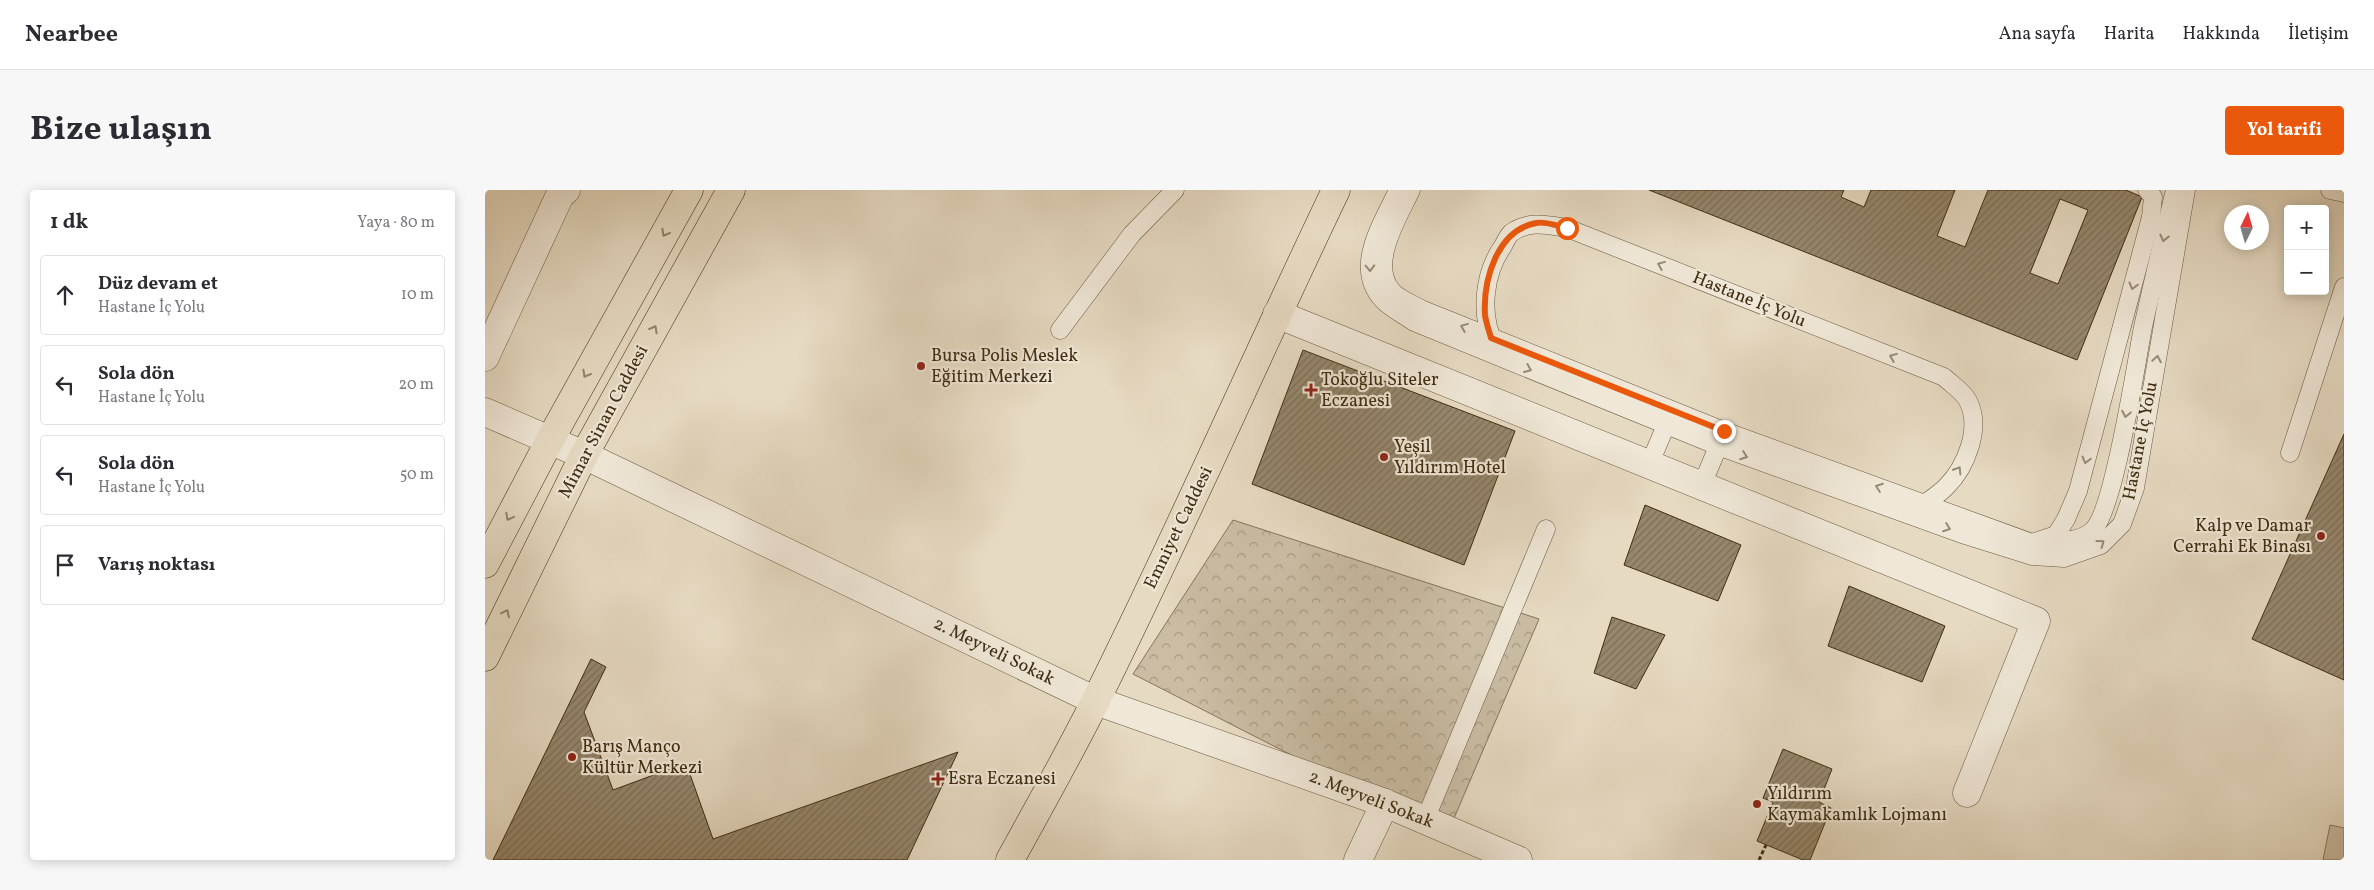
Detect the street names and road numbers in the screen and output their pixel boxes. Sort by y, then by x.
street label: Hastane İç Yolu [1688,266,1810,334]
street label: Mimar Sinan Caddesi [553,341,655,503]
street label: Hastane İç Yolu [2117,379,2165,503]
street label: Emniyet Caddesi [1138,462,1220,594]
street label: 2. Meyveli Sokak [929,612,1059,692]
street label: 2. Meyveli Sokak [1305,765,1437,835]

